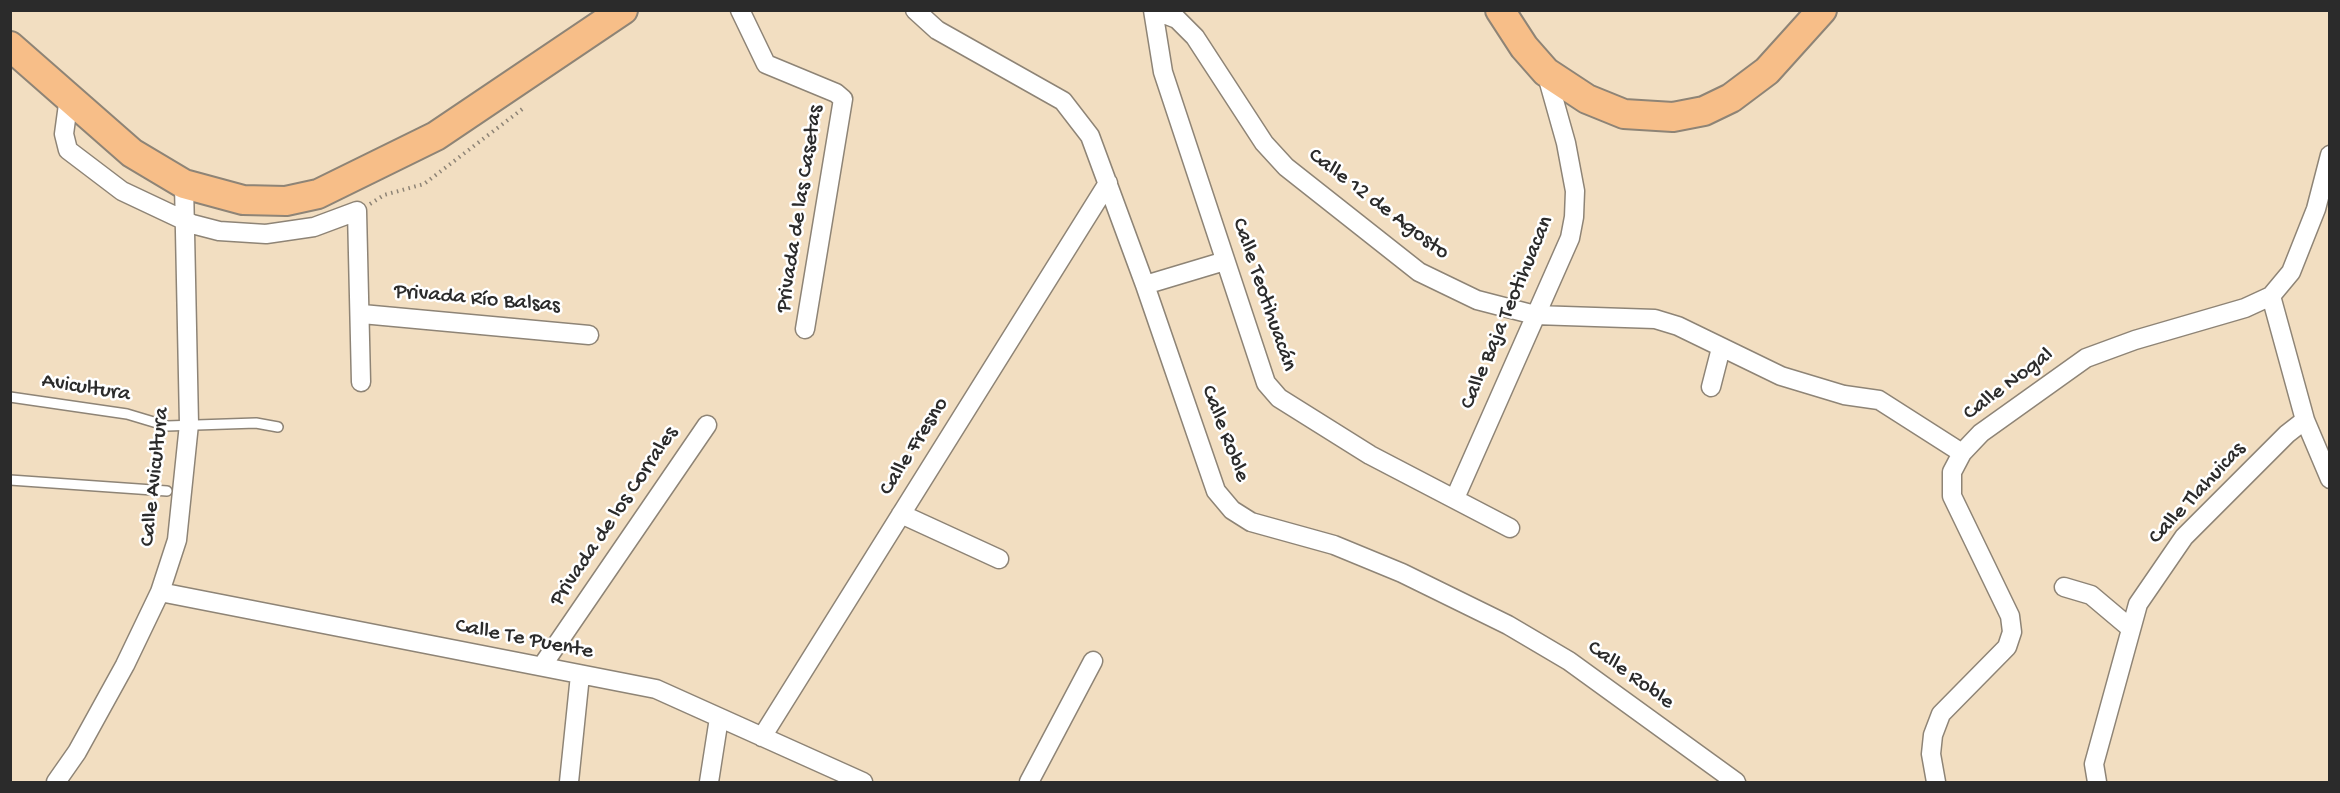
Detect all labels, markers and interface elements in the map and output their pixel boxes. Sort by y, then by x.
street label: Privada de las Casetas [772,103,830,315]
street label: Calle 12 de Agosto [1302,143,1454,267]
street label: Calle Baja Teotihuacan [1455,212,1561,414]
street label: Calle Teotihuacán [1224,215,1302,375]
street label: Privada Río Balsas [393,280,561,320]
street label: Calle Nogal [1959,343,2059,427]
street label: Avicultura [40,369,132,409]
street label: Calle Roble [1194,382,1254,486]
street label: Calle Fresno [874,393,956,501]
street label: Calle Avicultura [136,406,176,548]
street label: Privada de los Corrales [545,422,685,612]
street label: Calle Tlahuicas [2144,437,2252,551]
street label: Calle Te Puente [453,614,595,666]
street label: Calle Roble [1581,636,1679,716]

